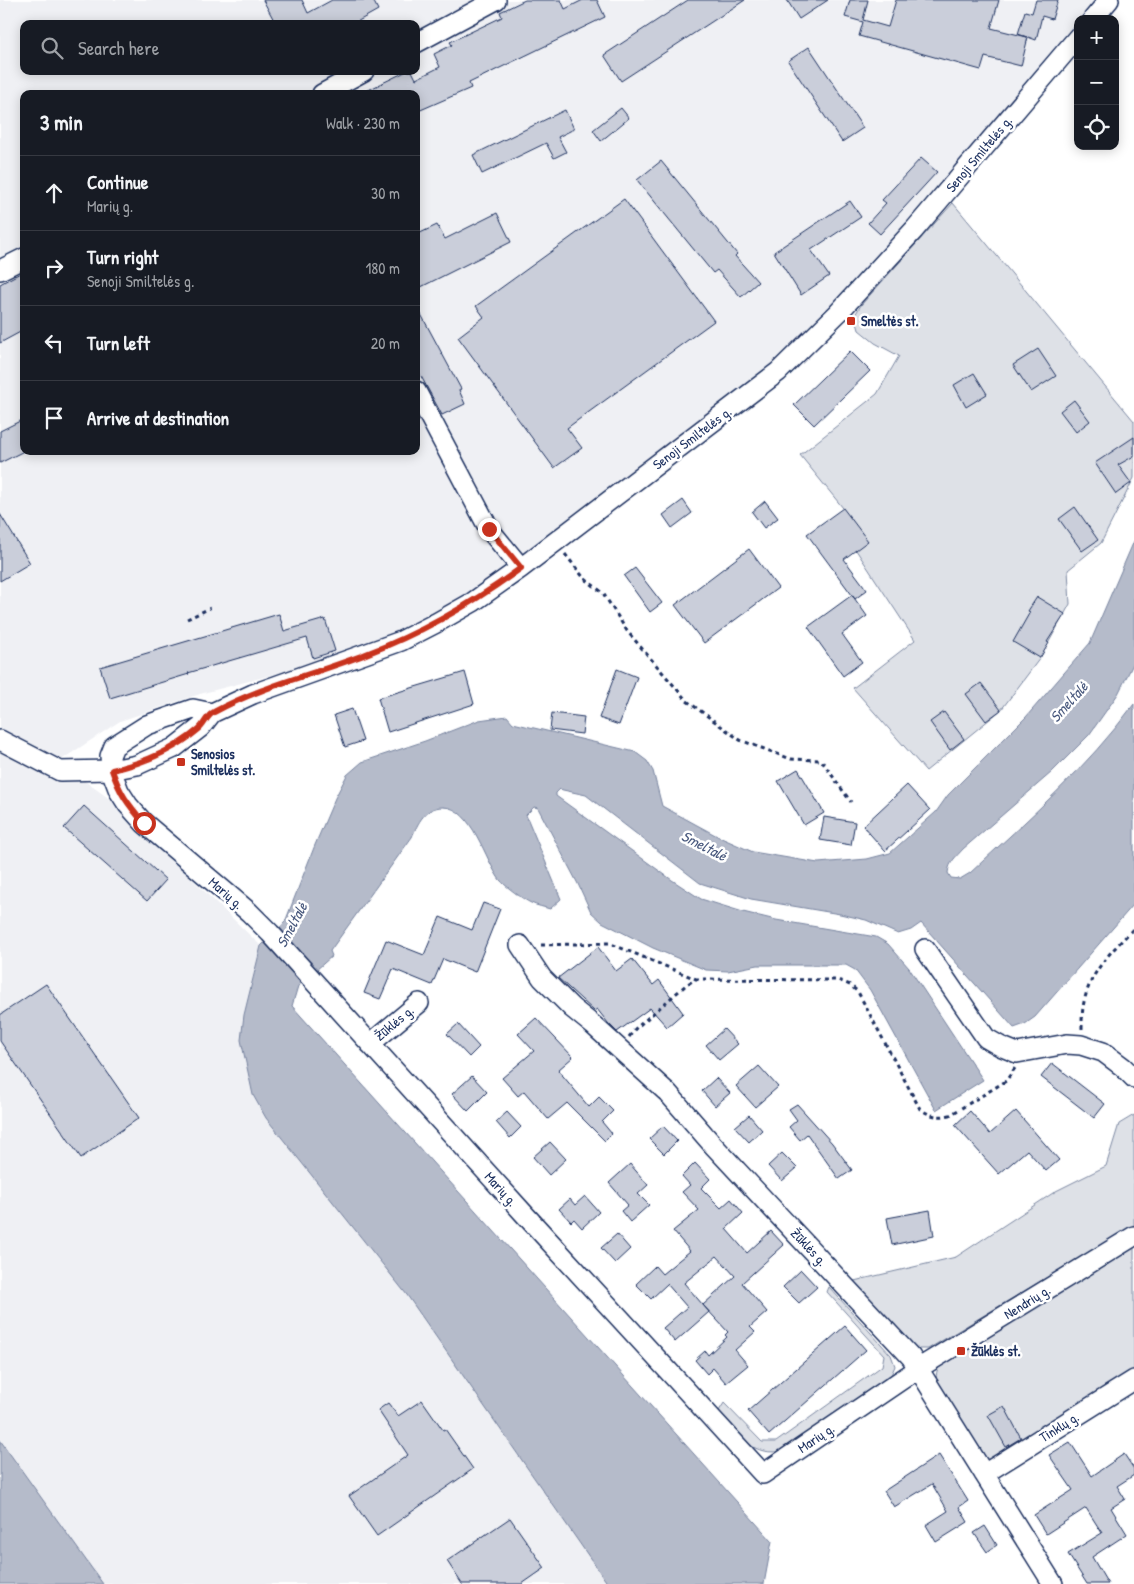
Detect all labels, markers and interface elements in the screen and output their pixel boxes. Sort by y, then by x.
map controls [1074,15,1119,150]
button: + [1074,15,1119,60]
search box [20,20,420,75]
icon: search [38,34,66,62]
text: Search here [78,35,159,61]
button: − [1074,60,1119,105]
button: locate [1074,105,1119,150]
text: 3 min [40,108,83,137]
text: Walk · 230 m [326,112,400,134]
street label: Senoji Smiltelės g. [941,112,1017,196]
text: Continue [87,169,148,195]
icon: ahead [40,179,68,207]
text: 30 m [371,182,400,204]
text: Marių g. [87,195,133,217]
text: Turn right [87,244,158,270]
icon: right [40,254,68,282]
text: 180 m [366,257,400,279]
text: Senoji Smiltelės g. [87,270,194,292]
place label: Smeltės st. [861,311,918,330]
marker: Smeltės st. [845,315,857,327]
icon: left [40,329,68,357]
text: Turn left [87,330,150,356]
text: 20 m [371,332,400,354]
street label: Senoji Smiltelės g. [648,402,736,474]
icon: arrive [40,404,68,432]
text: Arrive at destination [87,405,229,431]
route end [478,518,501,541]
water label: Smeltalė [1045,676,1093,727]
place label: Senosios Smiltelės st. [191,744,255,779]
marker: Senosios Smiltelės st. [175,756,187,768]
route start [133,812,156,835]
water label: Smeltalė [678,825,731,866]
street label: Marių g. [204,872,248,914]
water label: Smeltalė [271,898,313,951]
street label: Žūklės g. [370,1001,418,1045]
street label: Marių g. [480,1167,522,1211]
street label: Žūklės g. [786,1223,832,1271]
street label: Nendrių g. [1000,1280,1054,1324]
place label: Žūklės st. [971,1341,1021,1360]
marker: Žūklės st. [955,1345,967,1357]
street label: Tinklų g. [1035,1407,1083,1447]
street label: Marių g. [794,1418,838,1458]

